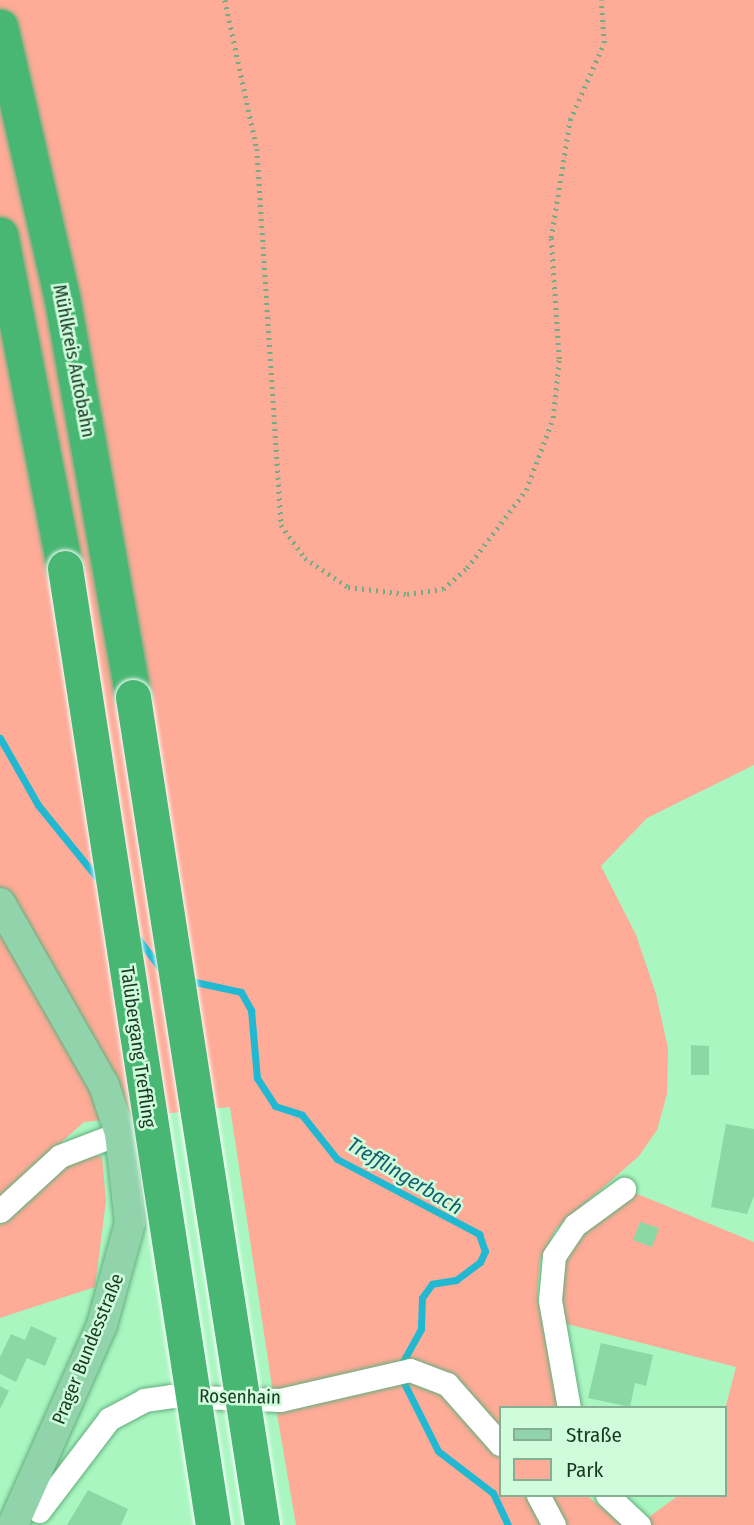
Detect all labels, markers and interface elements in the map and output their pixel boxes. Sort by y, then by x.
street label: Mühlkreis Autobahn [48,283,100,439]
street label: Talübergang Treffling [115,965,161,1129]
water label: Trefflingerbach [343,1132,467,1220]
street label: Prager Bundesstraße [47,1270,129,1428]
street label: Rosenhain [199,1385,281,1409]
legend [498,1406,726,1497]
text: Straße [566,1422,622,1448]
text: Park [566,1457,603,1483]

